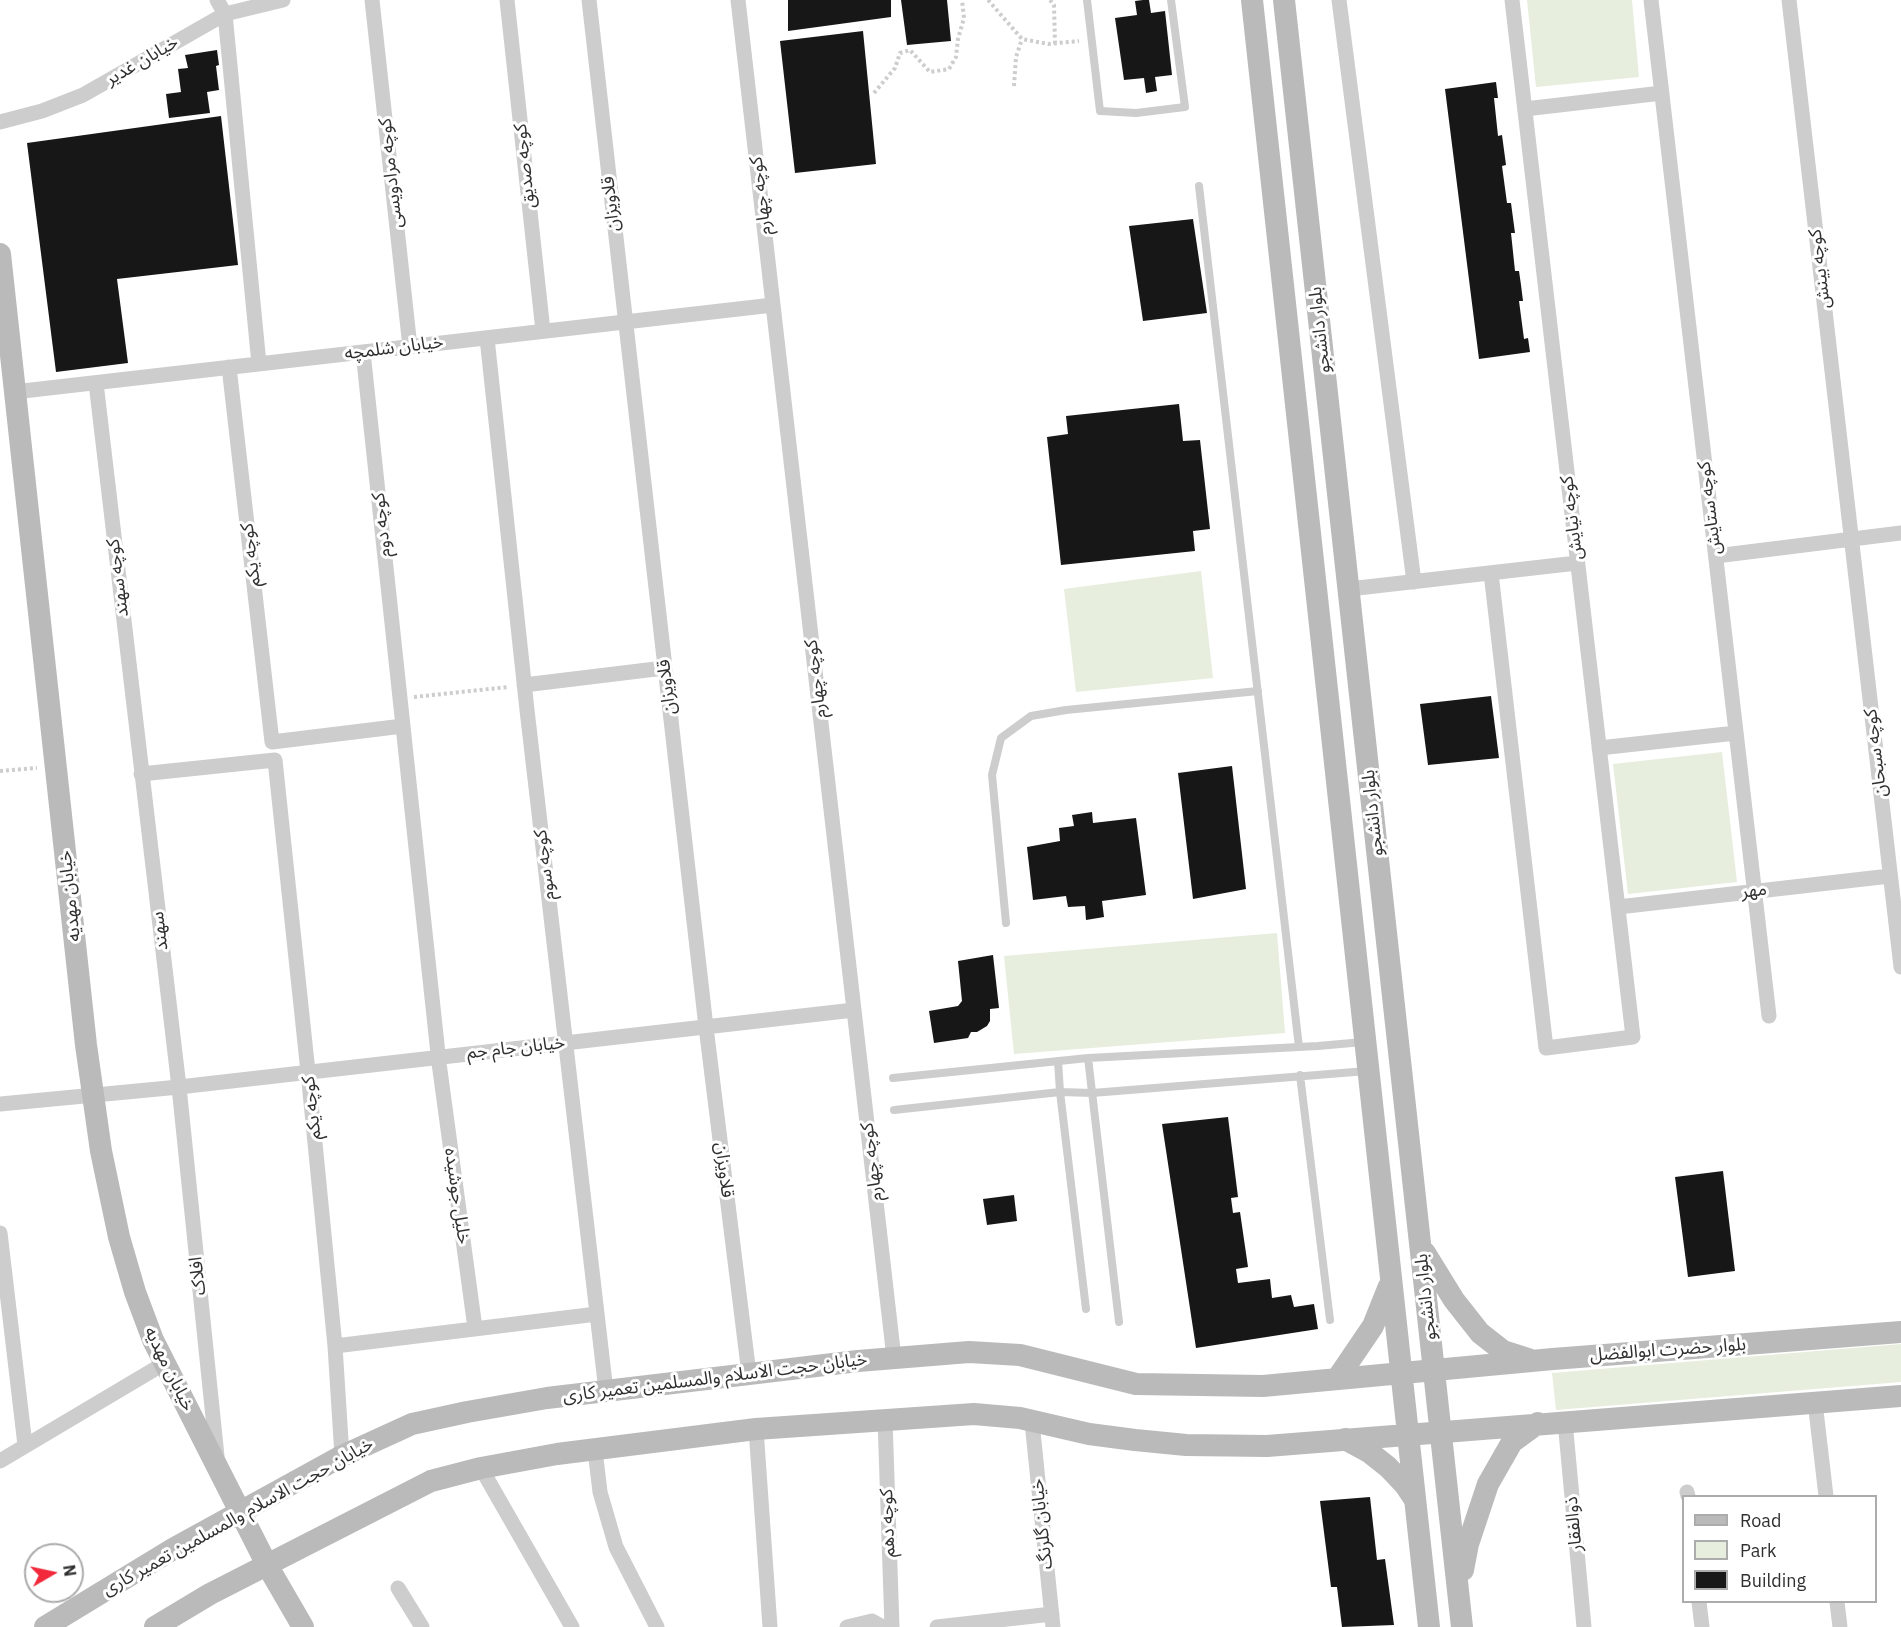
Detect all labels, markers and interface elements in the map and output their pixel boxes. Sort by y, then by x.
street label: خیابان غدیر [102,32,182,90]
street label: کوچه مرادویسی [374,117,408,229]
street label: کوچه صدیق [510,122,540,210]
street label: کوچه چهارم [745,155,777,237]
street label: قلاویزان [597,175,625,233]
street label: کوچه بینش [1804,228,1836,310]
street label: بلوار دانشجو [1305,286,1335,374]
street label: خیابان شلمچه [343,331,445,365]
street label: کوچه ستایش [1694,460,1726,556]
street label: كوچه نيايش [1556,475,1588,561]
street label: کوچه دوم [368,492,396,558]
street label: کوچه یکم [236,522,266,588]
street label: کوچه سهند [102,538,134,618]
street label: کوچه چهارم [800,638,832,720]
street label: قلاویزان [653,658,681,716]
street label: کوچه سبحان [1860,708,1892,798]
street label: بلوار دانشجو [1358,769,1388,857]
street label: کوچه سوم [530,829,560,901]
street label: خیابان مهدیه [54,849,86,943]
street label: مهر [1740,879,1768,903]
street label: سهند [147,910,173,952]
street label: خیابان جام جم [466,1032,566,1064]
street label: کوچه یکم [298,1075,326,1141]
street label: کوچه چهارم [856,1121,888,1203]
street label: قلاویزان [710,1141,738,1199]
street label: خلیل جوشیده [440,1147,474,1245]
street label: بلوار دانشجو [1411,1253,1441,1341]
street label: افلاک [185,1256,211,1296]
street label: خیابان مهدیه [139,1323,199,1415]
street label: بلوار حضرت ابوالفضل [1589,1334,1747,1366]
street label: خیابان حجت الاسلام والمسلمین تعمیر کاری [562,1349,868,1407]
street label: خیابان حجت الاسلام والمسلمین تعمیر کاری [99,1433,377,1601]
street label: خیابان گلرنگ [1027,1478,1057,1570]
street label: کوچه دهم [876,1488,900,1558]
legend [1682,1495,1877,1603]
street label: ذوالفقار [1561,1496,1587,1552]
text: Road [1740,1509,1781,1532]
text: Park [1740,1539,1776,1562]
north arrow [24,1543,84,1603]
text: N [59,1563,81,1578]
text: Building [1740,1569,1806,1592]

